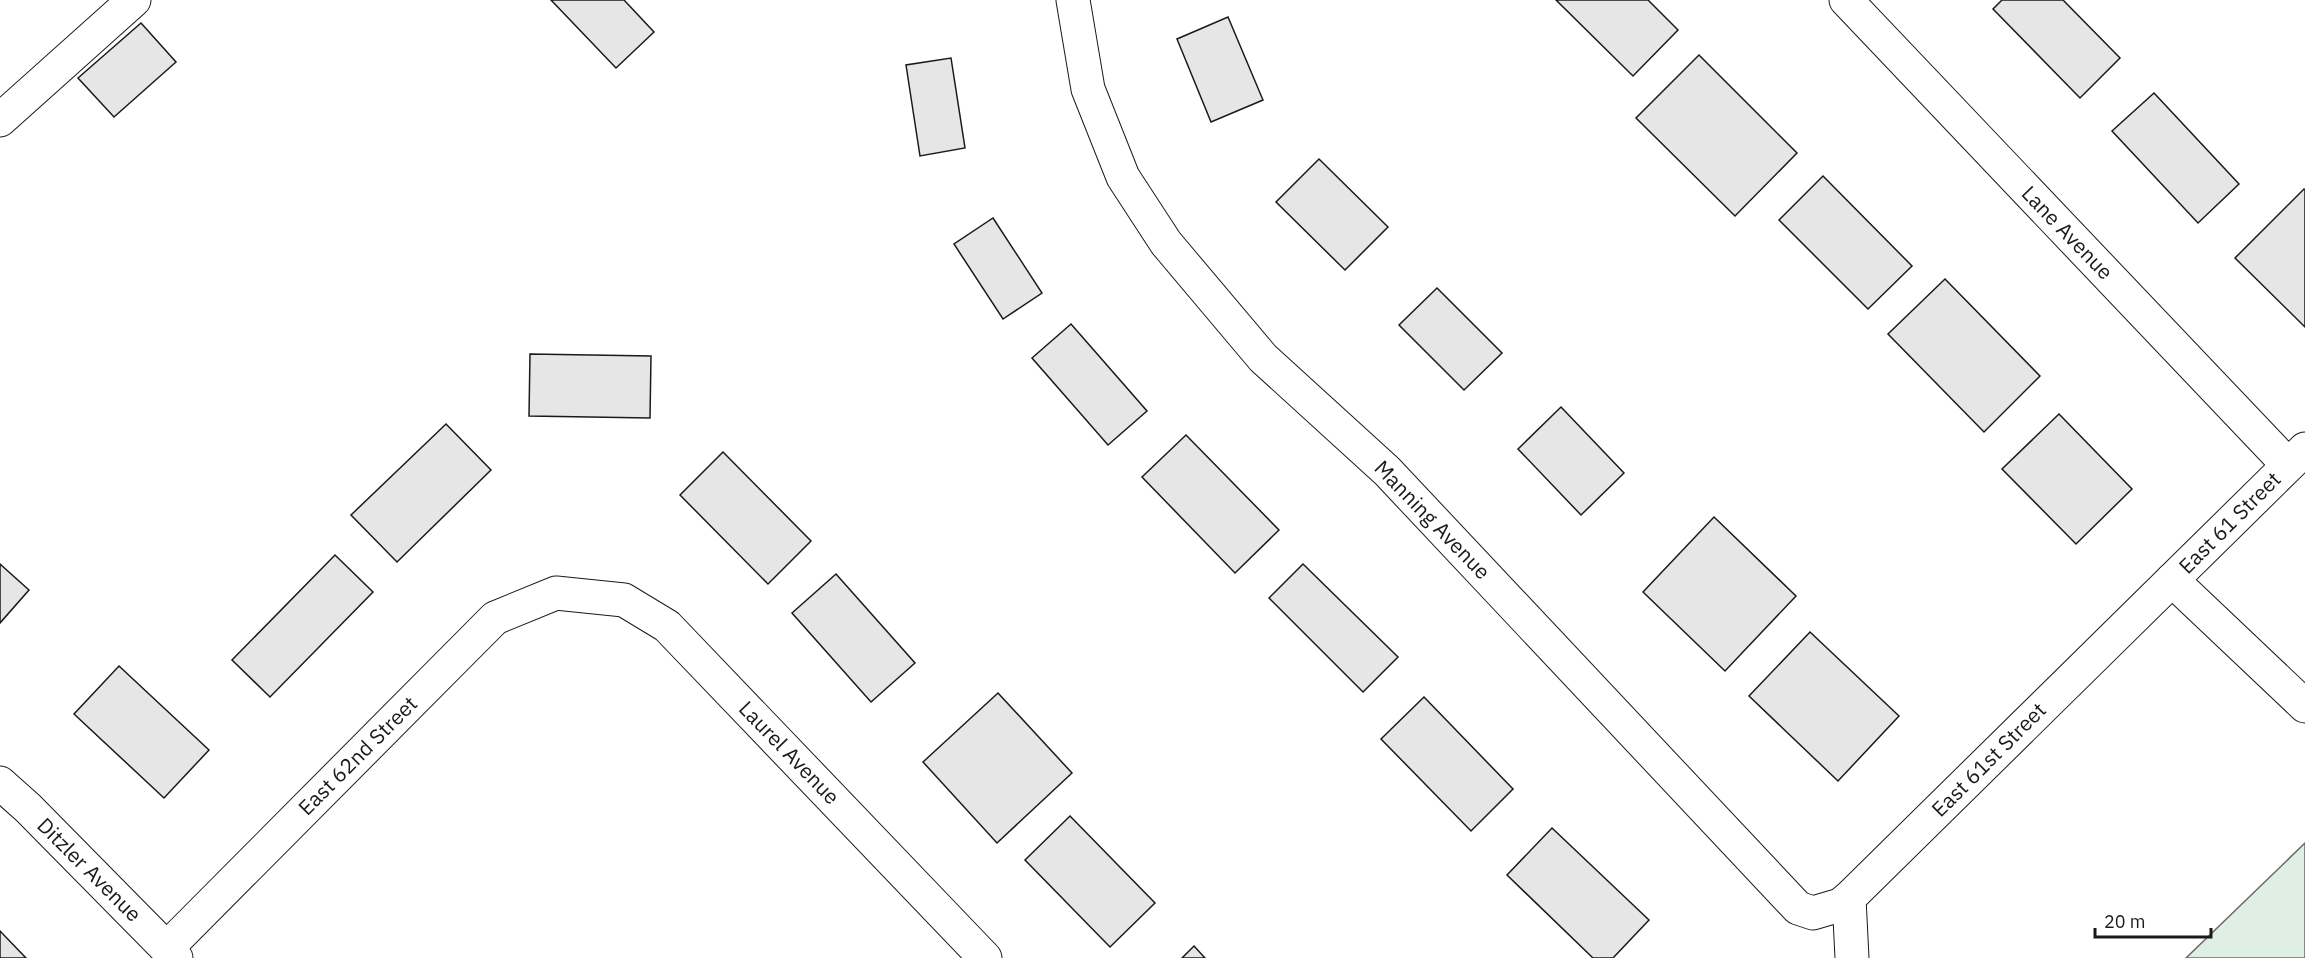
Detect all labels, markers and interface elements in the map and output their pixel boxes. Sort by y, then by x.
street label: Lane Avenue [2016,179,2120,285]
street label: Manning Avenue [1369,454,1497,585]
street label: East 61 Street [2172,465,2286,579]
street label: East 62nd Street [292,690,423,821]
street label: Laurel Avenue [733,695,846,810]
street label: East 61st Street [1925,696,2052,823]
street label: Ditzler Avenue [32,811,148,927]
scale bar [2095,901,2210,939]
text: 20 m [2104,910,2146,933]

